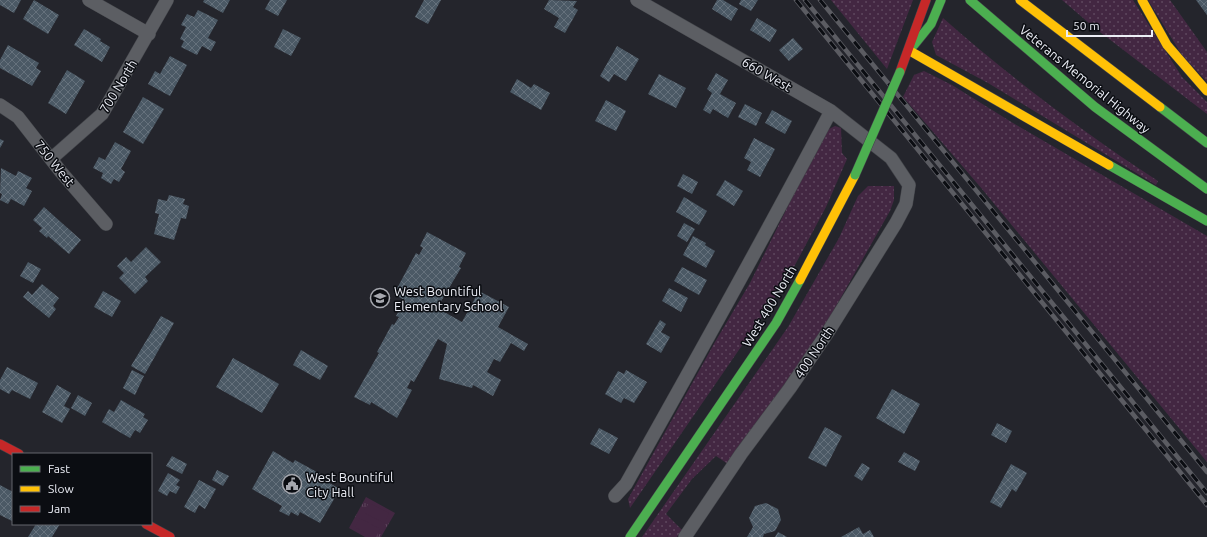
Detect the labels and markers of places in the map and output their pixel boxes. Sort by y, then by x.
place label: West Bountiful Elementary School [394,284,503,313]
school or university icon: West Bountiful Elementary School [369,287,391,309]
place label: West Bountiful City Hall [306,470,394,499]
public building icon: West Bountiful City Hall [281,473,303,495]

